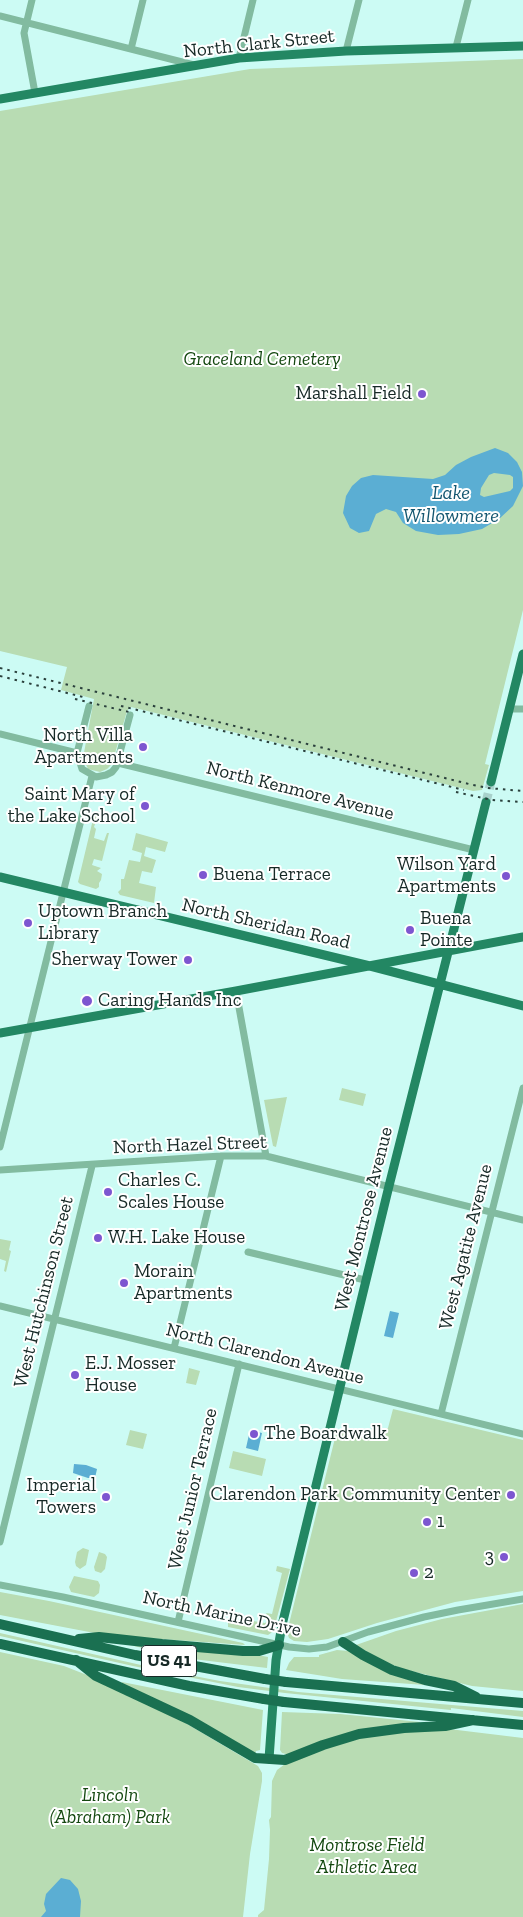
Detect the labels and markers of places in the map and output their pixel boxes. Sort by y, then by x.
place label: Marshall Field [295,383,412,405]
marker: Marshall Field [416,388,428,400]
place label: North Villa Apartments [35,725,133,769]
marker: North Villa Apartments [137,741,149,753]
place label: Saint Mary of the Lake School [8,784,135,828]
marker: Saint Mary of the Lake School [139,800,151,812]
place label: Wilson Yard Apartments [397,854,496,898]
place label: Buena Terrace [213,864,331,886]
marker: Buena Terrace [197,869,209,881]
marker: Wilson Yard Apartments [500,870,512,882]
place label: Uptown Branch Library [38,901,167,945]
place label: Buena Pointe [420,908,472,952]
marker: Uptown Branch Library [22,917,34,929]
marker: Buena Pointe [404,924,416,936]
place label: Sherway Tower [52,949,178,971]
marker: Sherway Tower [182,954,194,966]
place label: Caring Hands Inc [98,990,241,1012]
marker: Caring Hands Inc [80,994,94,1008]
place label: Charles C. Scales House [118,1170,224,1214]
marker: Charles C. Scales House [102,1186,114,1198]
place label: W.H. Lake House [108,1227,245,1249]
marker: W.H. Lake House [92,1232,104,1244]
place label: Morain Apartments [134,1261,232,1305]
marker: Morain Apartments [118,1277,130,1289]
place label: E.J. Mosser House [85,1353,176,1397]
marker: E.J. Mosser House [69,1369,81,1381]
place label: The Boardwalk [264,1423,387,1445]
marker: The Boardwalk [248,1428,260,1440]
place label: Imperial Towers [27,1475,96,1519]
place label: Clarendon Park Community Center [210,1484,501,1506]
marker: Clarendon Park Community Center [505,1489,517,1501]
marker: Imperial Towers [100,1491,112,1503]
place label: 1 [437,1511,444,1533]
marker: 1 [421,1516,433,1528]
place label: 3 [485,1546,494,1568]
marker: 3 [498,1551,510,1563]
place label: 2 [424,1562,434,1584]
marker: 2 [408,1567,420,1579]

